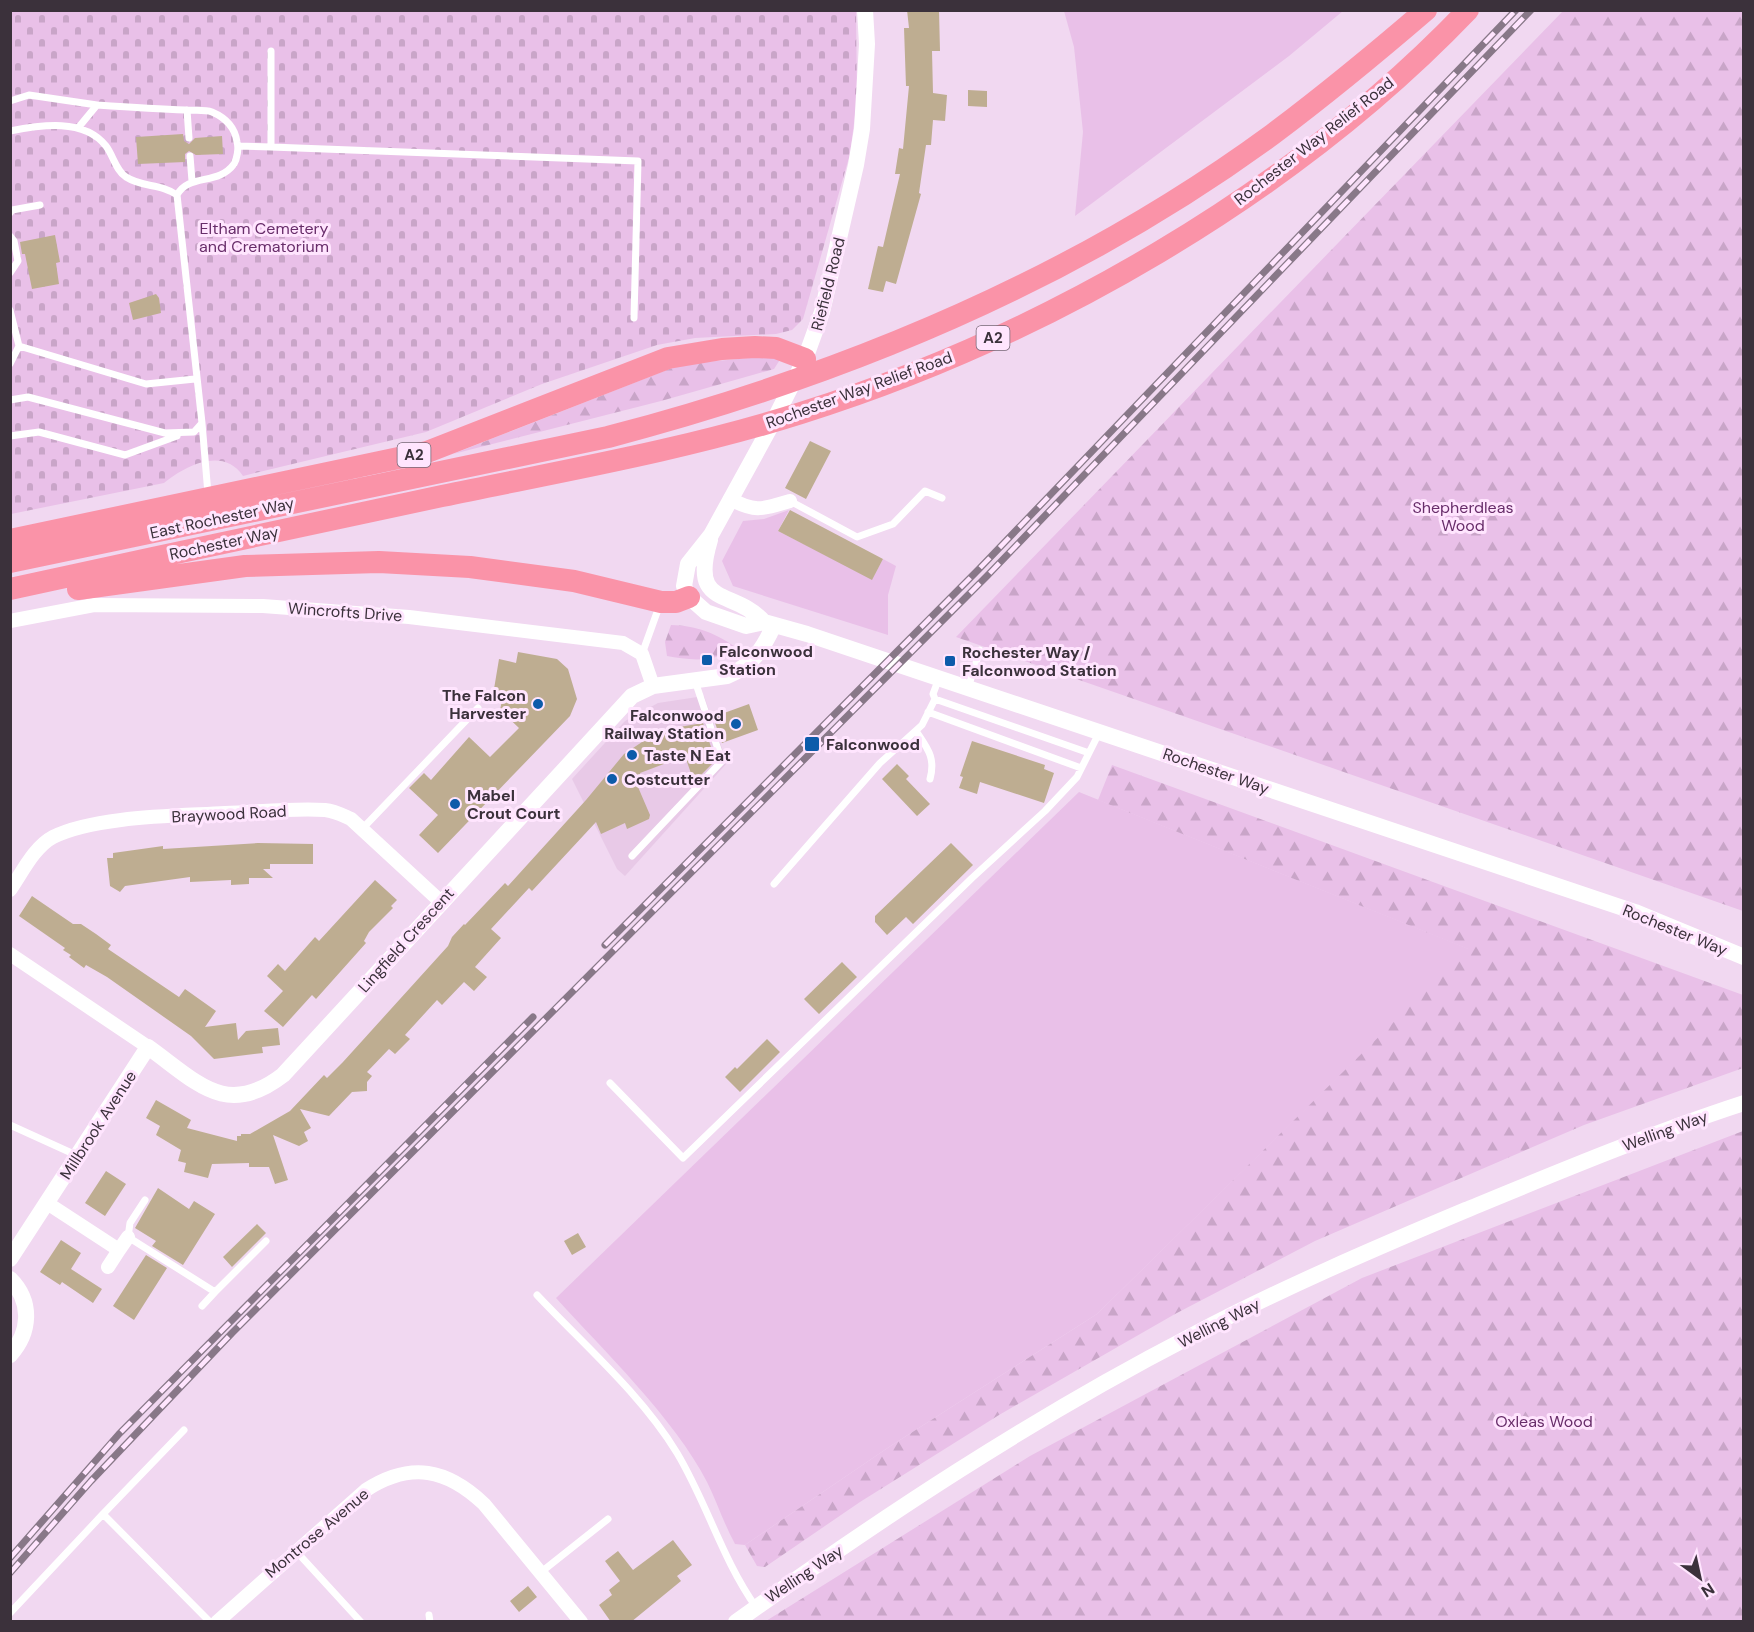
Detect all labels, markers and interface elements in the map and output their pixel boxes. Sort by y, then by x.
street label: Rochester Way Relief Road [1230,72,1398,210]
park label: Eltham Cemetery and Crematorium [199,218,329,257]
street label: Riefield Road [806,235,850,333]
road number: A2 [976,326,1010,350]
street label: Rochester Way Relief Road [763,346,955,434]
road number: A2 [398,443,430,467]
street label: East Rochester Way [148,493,296,543]
park label: Shepherdleas Wood [1413,497,1513,536]
street label: Rochester Way [168,522,280,564]
street label: Wincrofts Drive [287,598,403,626]
place label: Falconwood Station [719,641,813,680]
place label: Rochester Way / Falconwood Station [962,642,1117,681]
marker: Falconwood Station [700,653,714,667]
marker: Rochester Way / Falconwood Station [943,654,957,668]
place label: The Falcon Harvester [442,685,526,724]
marker: The Falcon Harvester [531,697,545,711]
place label: Falconwood Railway Station [604,705,724,744]
marker: Falconwood Railway Station [729,717,743,731]
place label: Falconwood [826,734,920,755]
marker: Falconwood [803,735,821,753]
street label: Rochester Way [1160,743,1272,799]
place label: Taste N Eat [644,745,731,766]
marker: Taste N Eat [625,748,639,762]
place label: Costcutter [624,769,710,790]
marker: Costcutter [605,772,619,786]
place label: Mabel Crout Court [467,785,560,824]
marker: Mabel Crout Court [448,797,462,811]
street label: Braywood Road [171,800,287,828]
street label: Lingfield Crescent [353,883,459,997]
street label: Rochester Way [1620,899,1730,961]
street label: Millbrook Avenue [55,1067,141,1183]
street label: Welling Way [1620,1106,1711,1156]
street label: Welling Way [1175,1293,1264,1353]
park label: Oxleas Wood [1495,1411,1593,1432]
street label: Montrose Avenue [261,1483,373,1583]
street label: Welling Way [761,1540,847,1608]
north arrow [1670,1548,1730,1608]
text: N [1697,1578,1719,1602]

